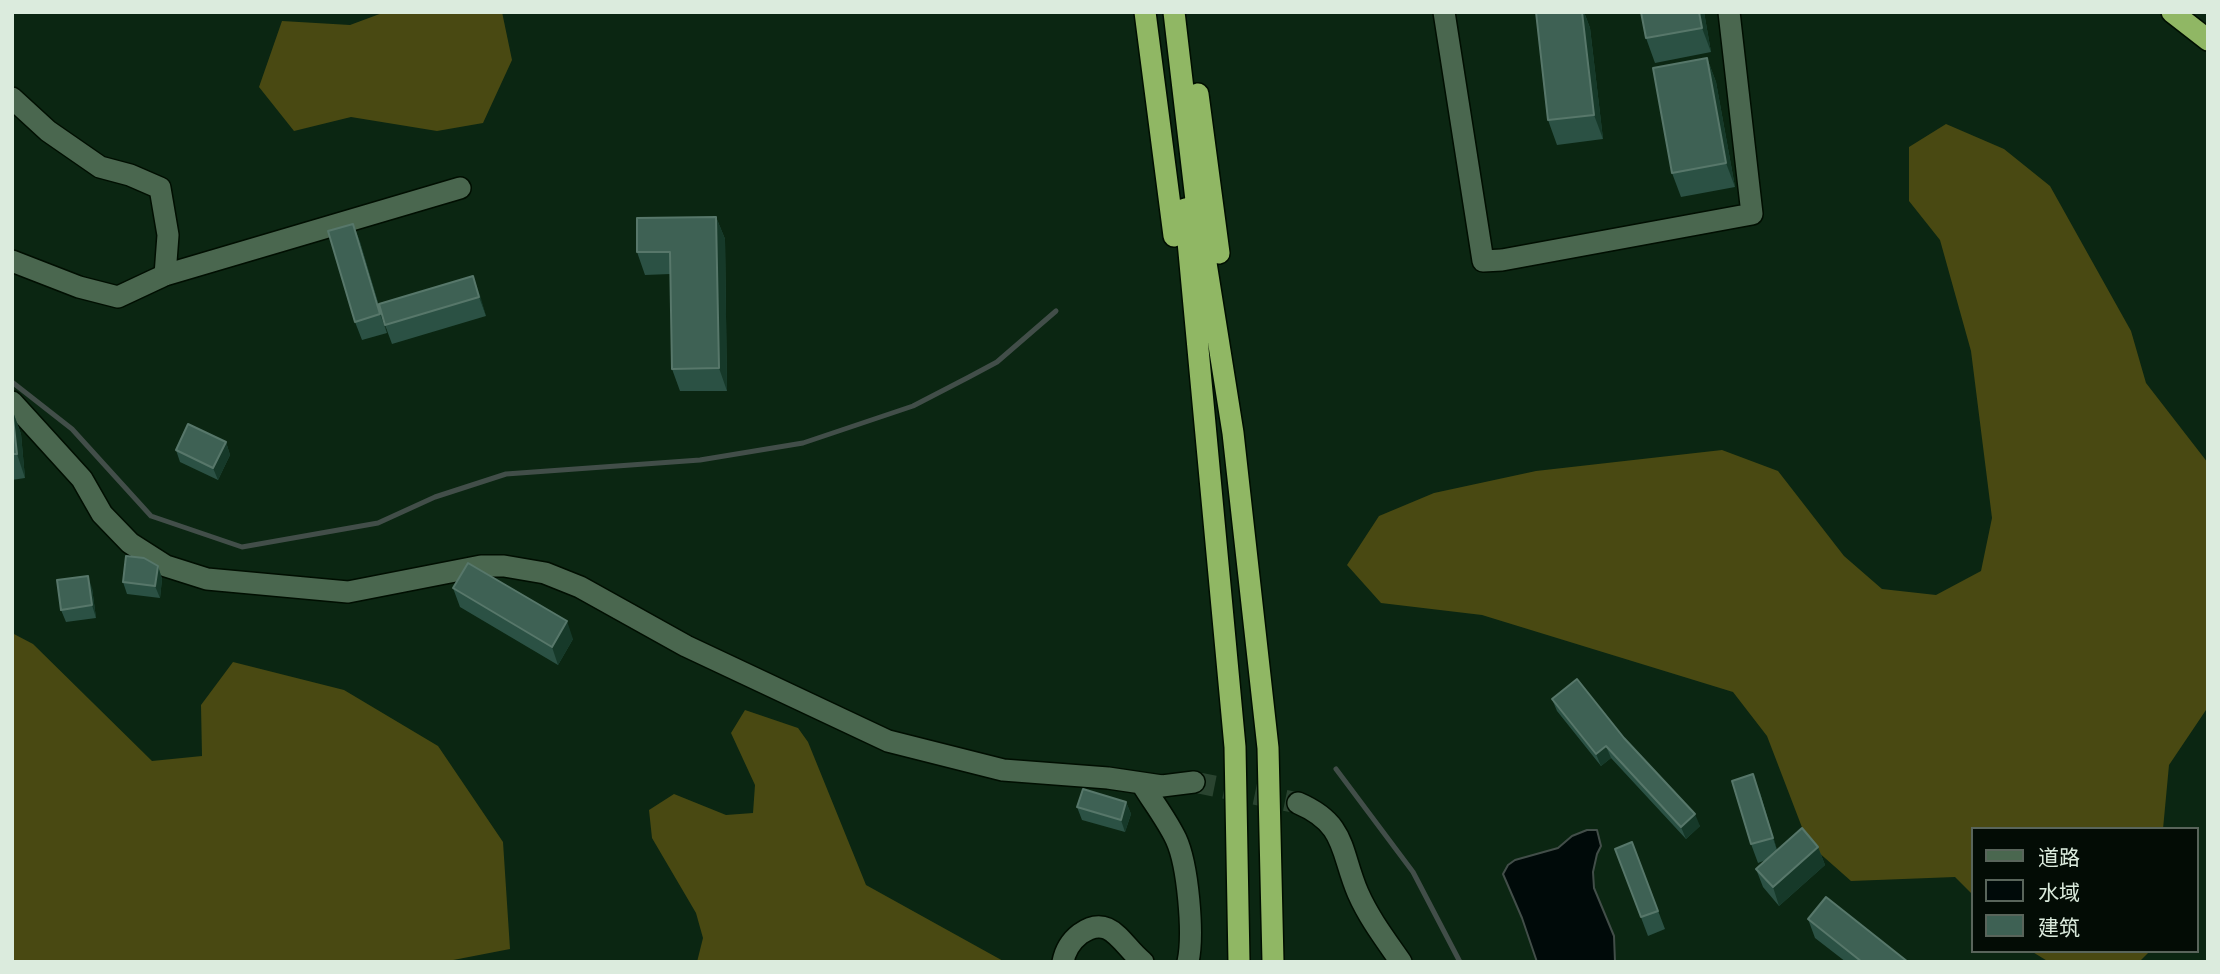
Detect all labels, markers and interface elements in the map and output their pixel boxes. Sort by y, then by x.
legend [1972,827,2199,953]
text: 道路 [2038,844,2080,869]
text: 水域 [2038,879,2080,904]
text: 建筑 [2038,914,2080,939]

